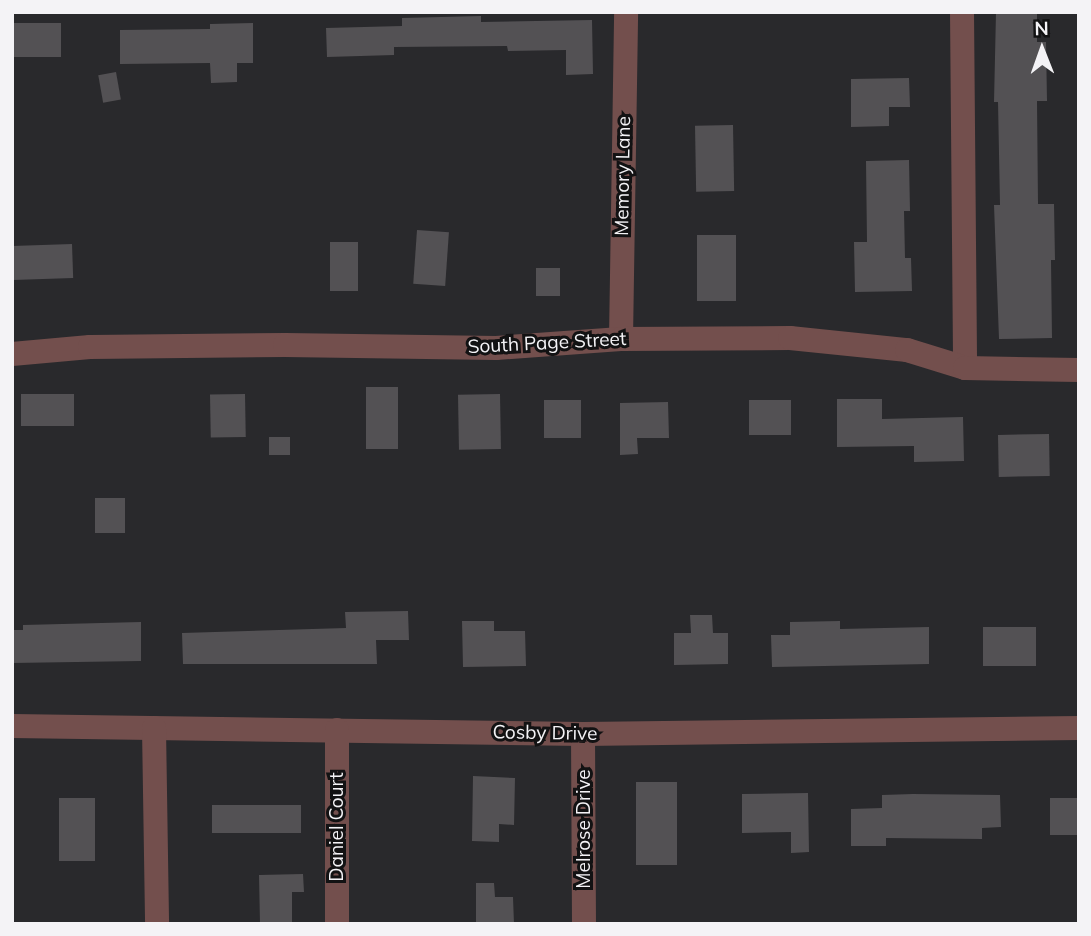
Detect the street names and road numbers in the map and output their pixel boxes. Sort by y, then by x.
street label: Memory Lane [611,116,635,236]
street label: South Page Street [467,327,627,359]
street label: Cosby Drive [492,721,598,745]
street label: Melrose Drive [573,769,595,889]
street label: Daniel Court [326,772,348,882]

